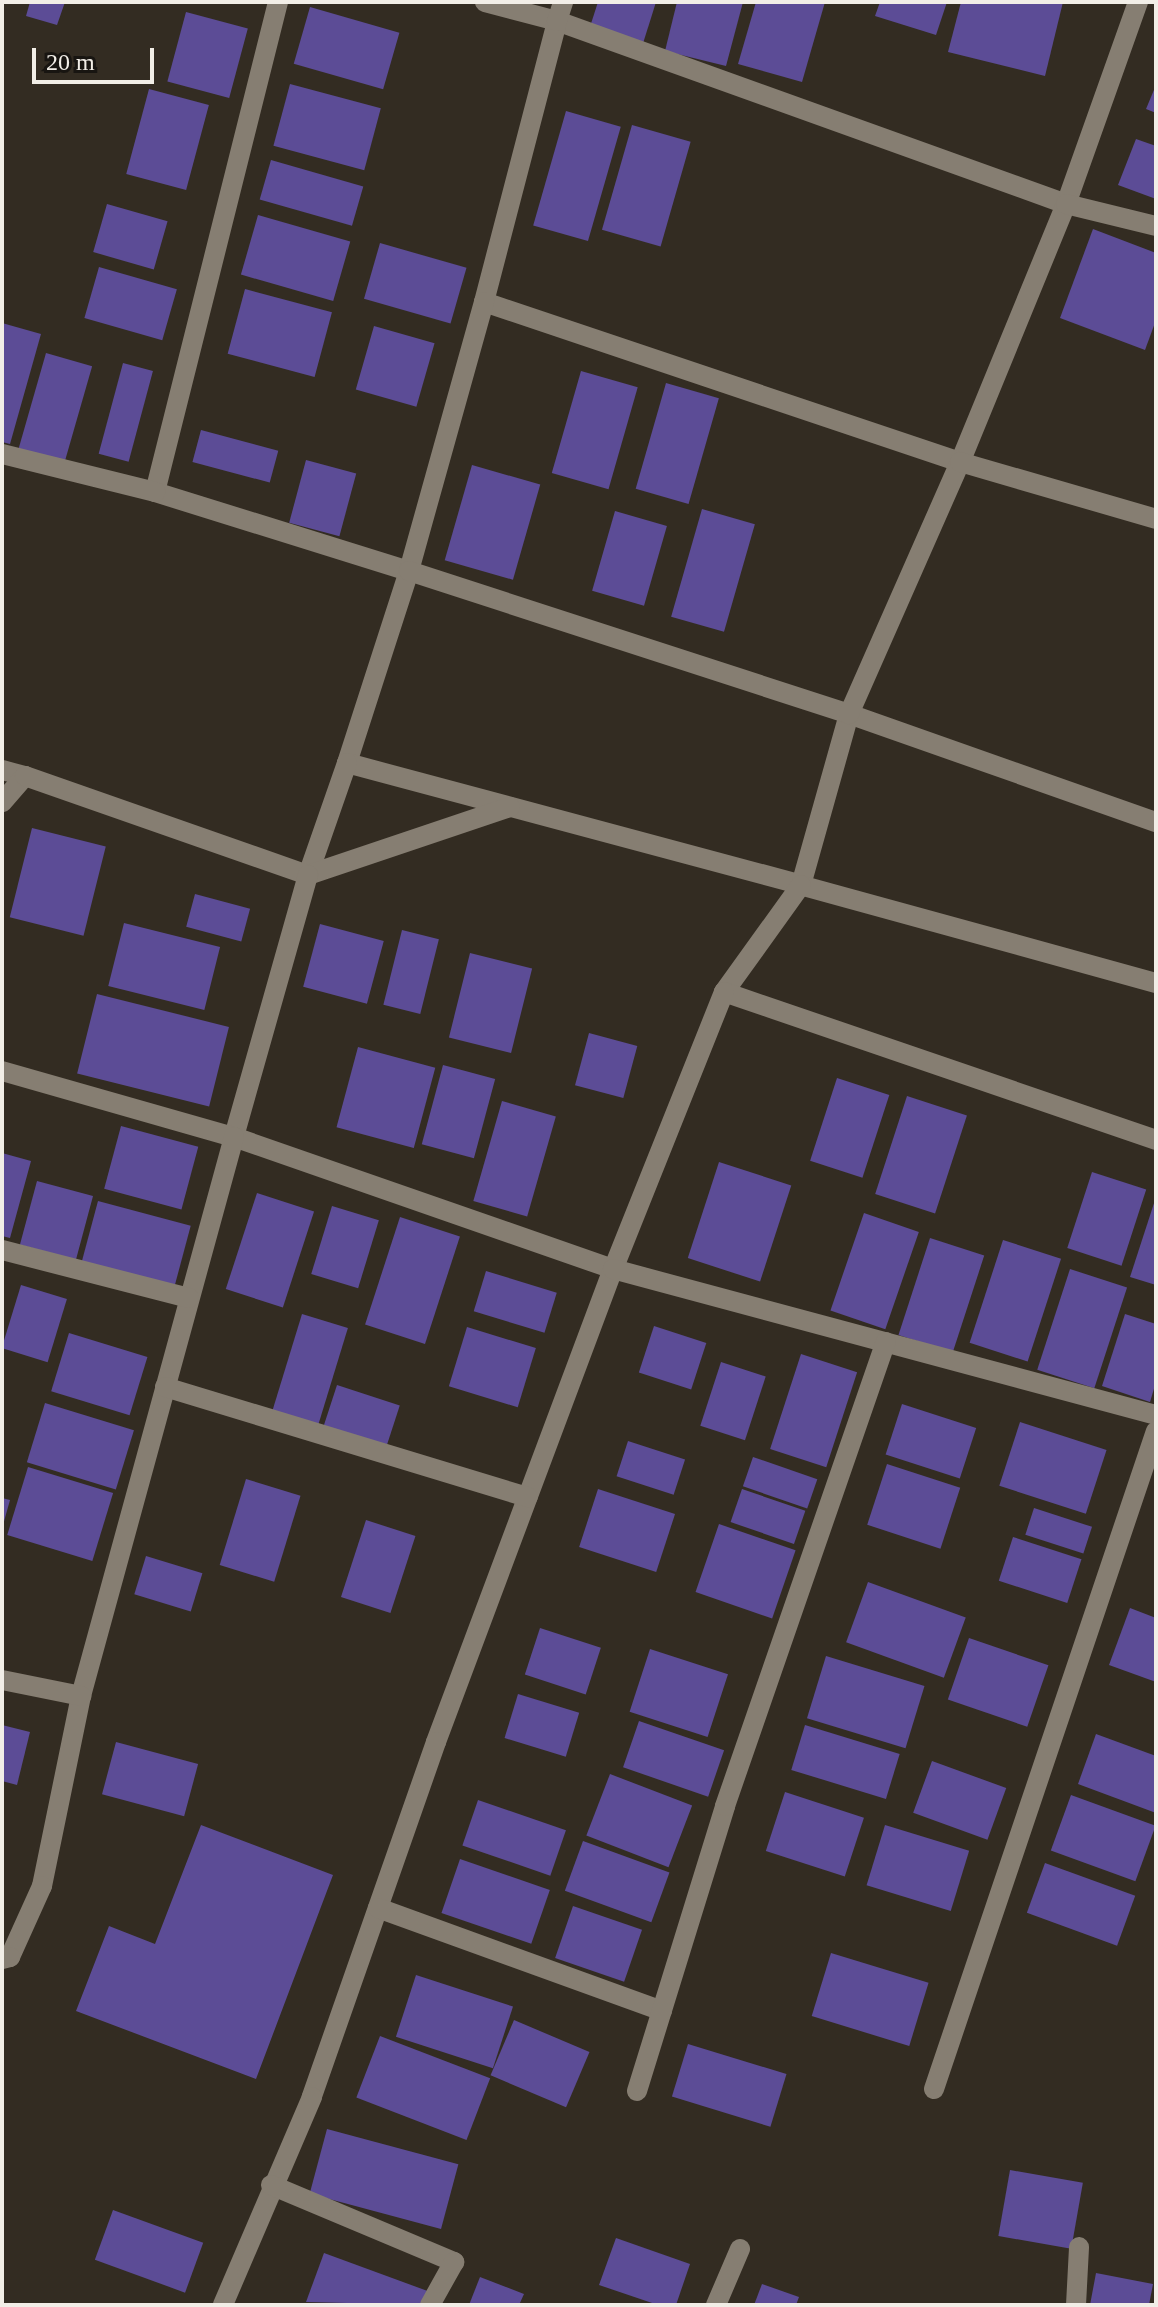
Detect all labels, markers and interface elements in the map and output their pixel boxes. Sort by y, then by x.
scale bar [36,32,158,82]
text: 20 m [46,49,95,75]

